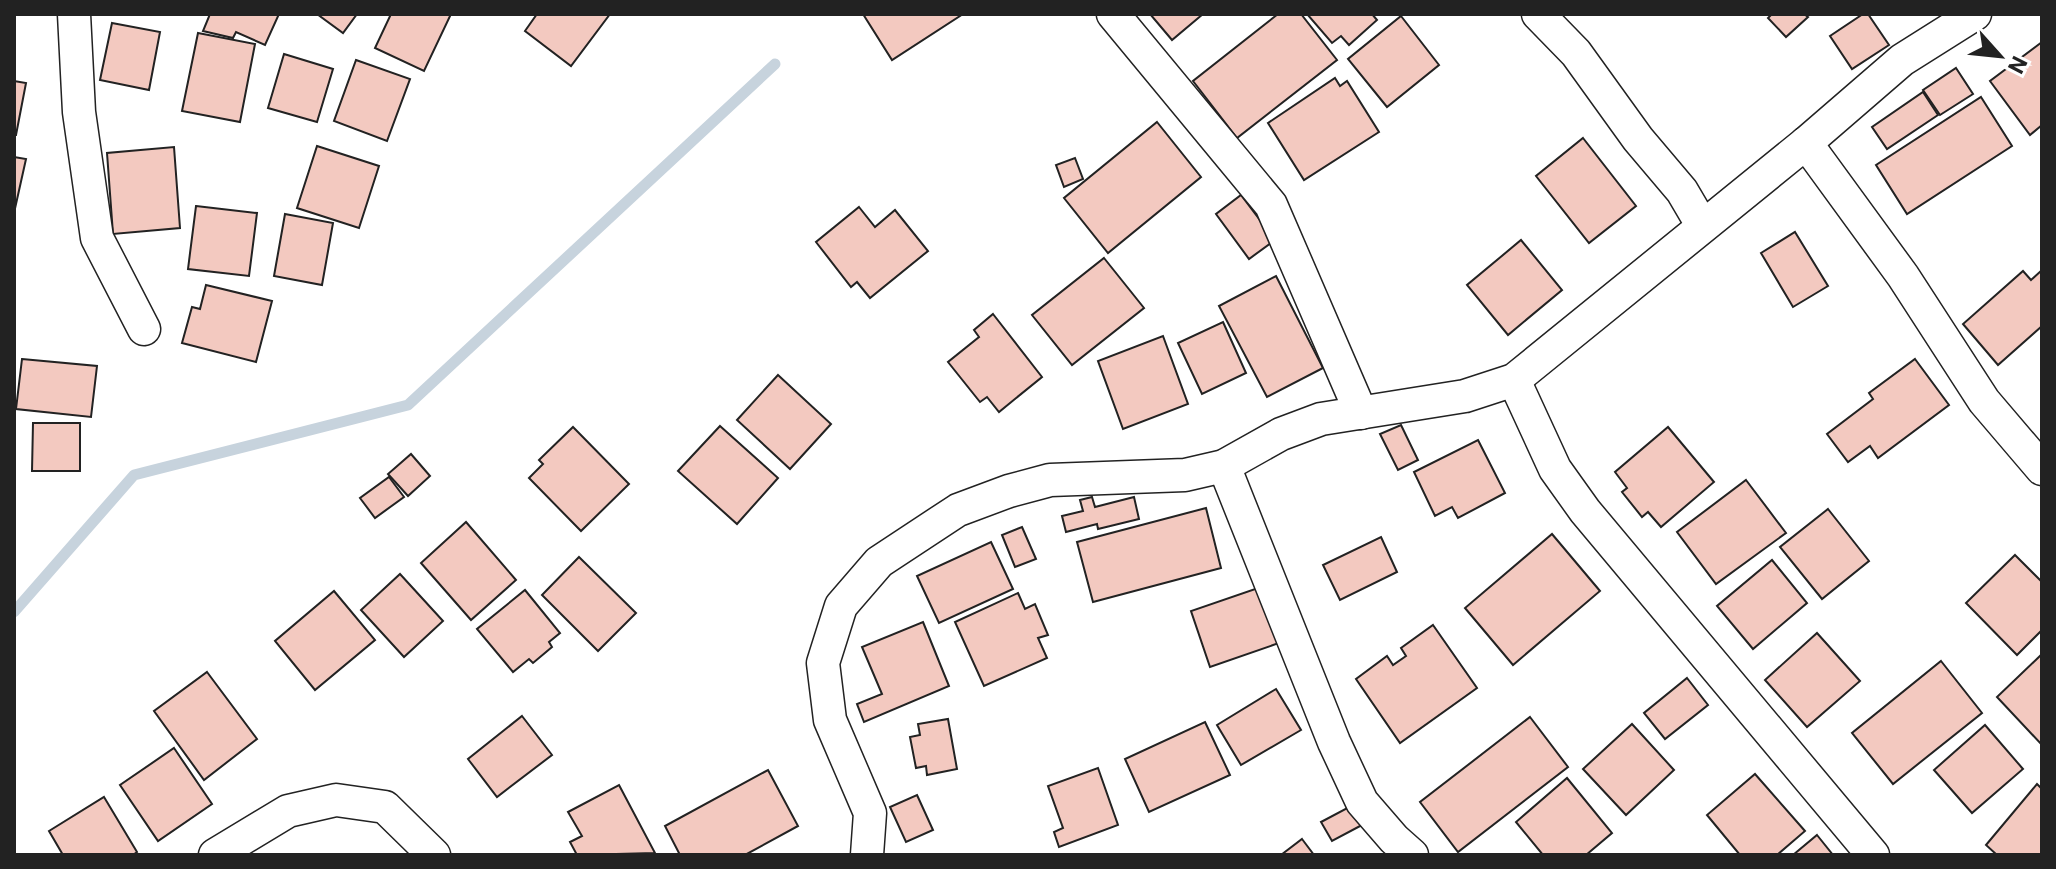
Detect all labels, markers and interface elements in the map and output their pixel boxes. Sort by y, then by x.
north arrow [1960,16,2040,96]
text: N [2003,52,2032,77]

